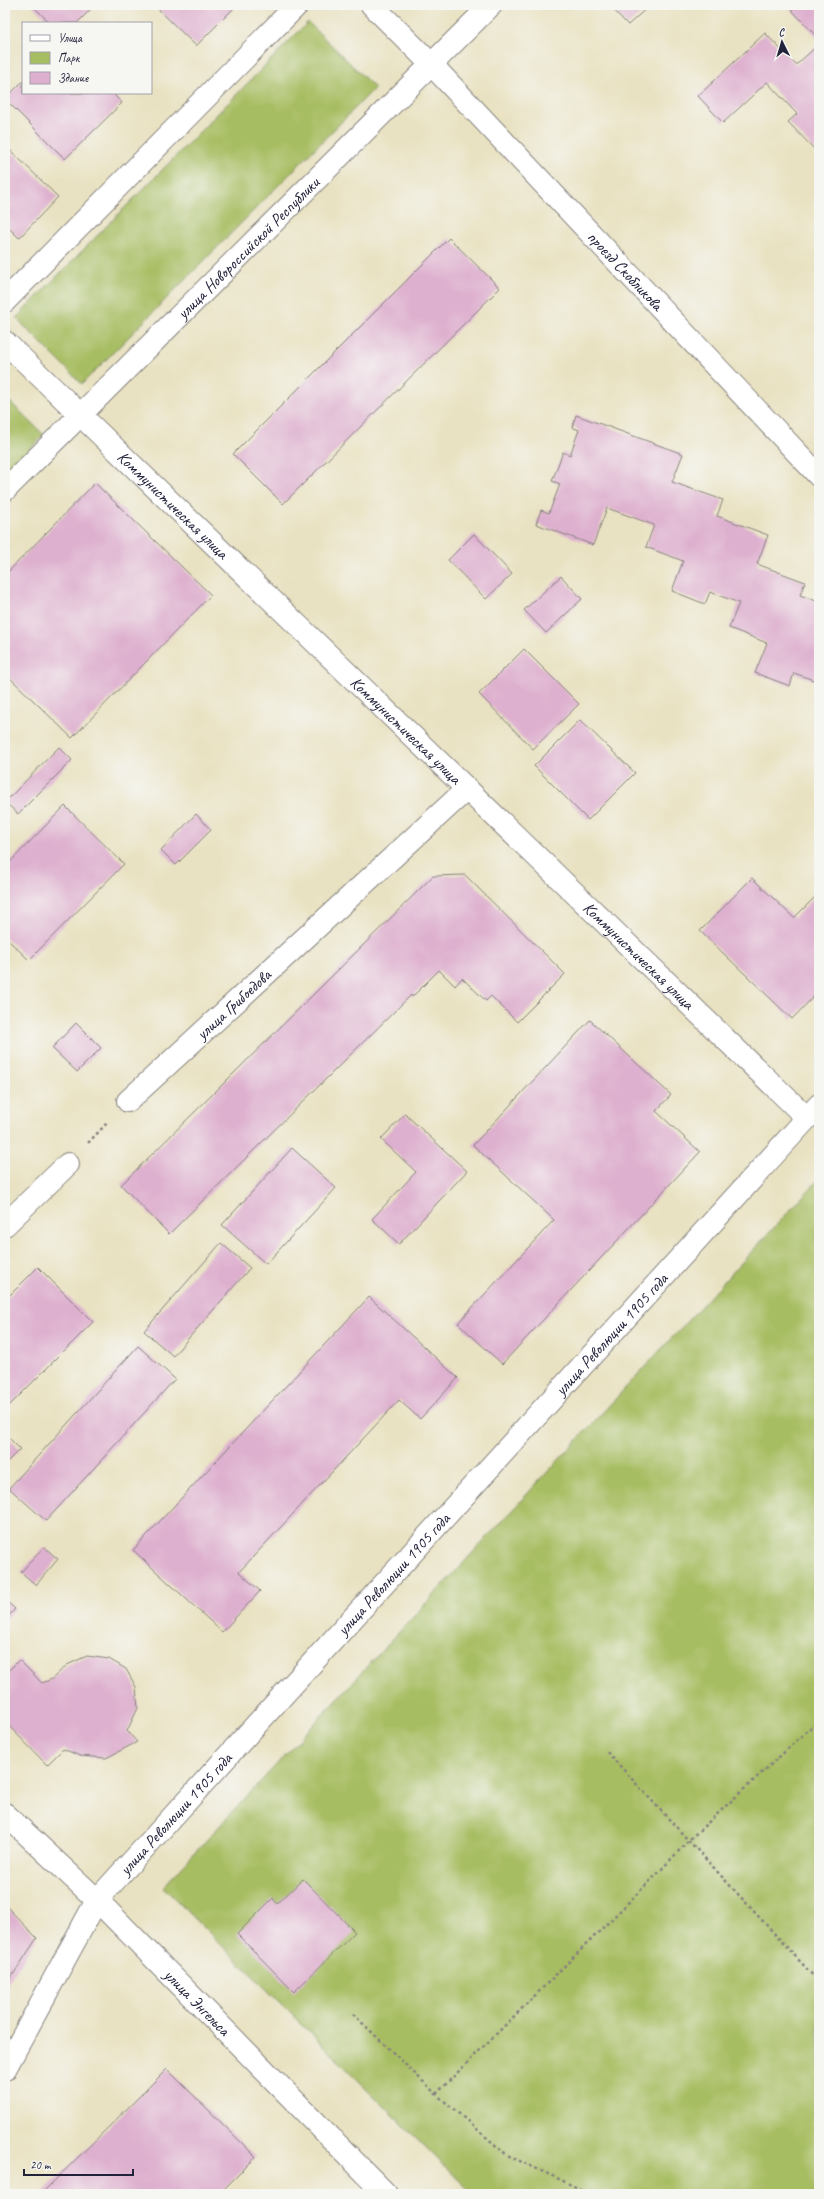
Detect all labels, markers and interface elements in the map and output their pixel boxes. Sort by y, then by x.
legend [22,22,152,94]
north arrow [762,22,802,62]
text: С [778,25,786,39]
text: Улица [58,30,83,46]
text: Парк [58,50,81,66]
text: Здание [58,70,89,86]
street label: улица Новороссийской Республики [171,171,325,324]
street label: проезд Скобликова [583,226,669,316]
street label: Коммунистическая улица [113,446,234,564]
street label: Коммунистическая улица [346,672,467,790]
street label: Коммунистическая улица [579,897,700,1015]
street label: улица Грибоедова [191,964,276,1044]
street label: улица Революции 1905 года [549,1268,673,1400]
street label: улица Революции 1905 года [332,1507,455,1640]
street label: улица Революции 1905 года [114,1747,237,1880]
street label: улица Энгельса [159,1963,236,2041]
scale bar [24,2151,133,2177]
text: 20 m [30,2157,52,2173]

